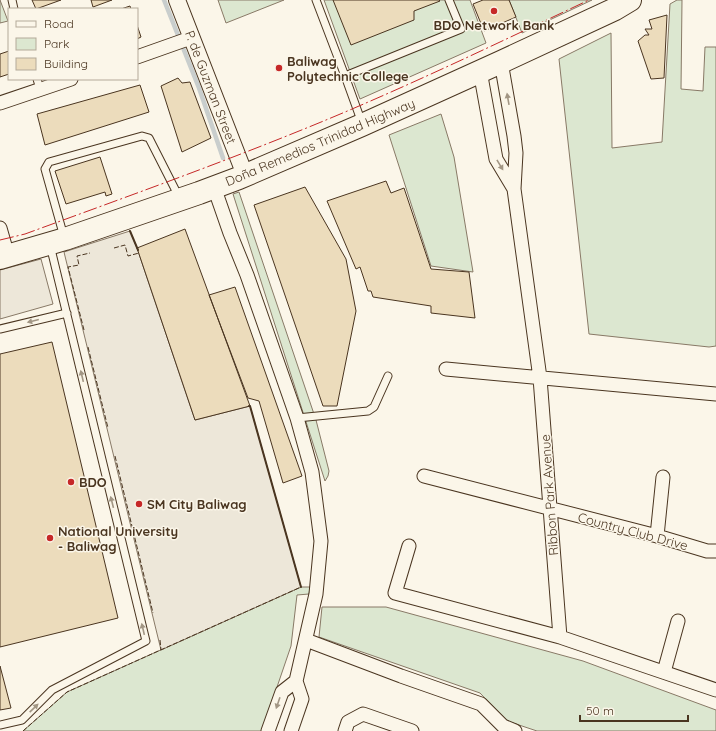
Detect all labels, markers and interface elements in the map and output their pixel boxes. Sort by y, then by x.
marker: BDO Network Bank [489,6,499,16]
legend [8,8,138,80]
text: Road [44,16,74,31]
place label: BDO Network Bank [434,17,554,33]
street label: P. de Guzman Street [182,28,240,146]
text: Park [44,36,69,51]
place label: Baliwag Polytechnic College [287,53,409,84]
text: Building [44,56,88,71]
marker: Baliwag Polytechnic College [274,63,284,73]
one-way arrow [505,93,511,105]
street label: Doña Remedios Trinidad Highway [223,95,417,189]
one-way arrow [496,159,503,171]
one-way arrow [27,318,39,324]
one-way arrow [79,370,85,382]
street label: Ribbon Park Avenue [537,434,561,556]
place label: BDO [79,474,107,490]
marker: BDO [66,477,76,487]
one-way arrow [109,496,115,508]
place label: SM City Baliwag [147,496,247,512]
marker: SM City Baliwag [134,499,144,509]
street label: Country Club Drive [576,509,690,553]
place label: National University - Baliwag [58,523,178,554]
marker: National University - Baliwag [45,533,55,543]
one-way arrow [139,622,145,635]
scale bar [580,697,688,723]
one-way arrow [275,698,281,710]
one-way arrow [29,703,39,713]
text: 50 m [586,703,614,718]

